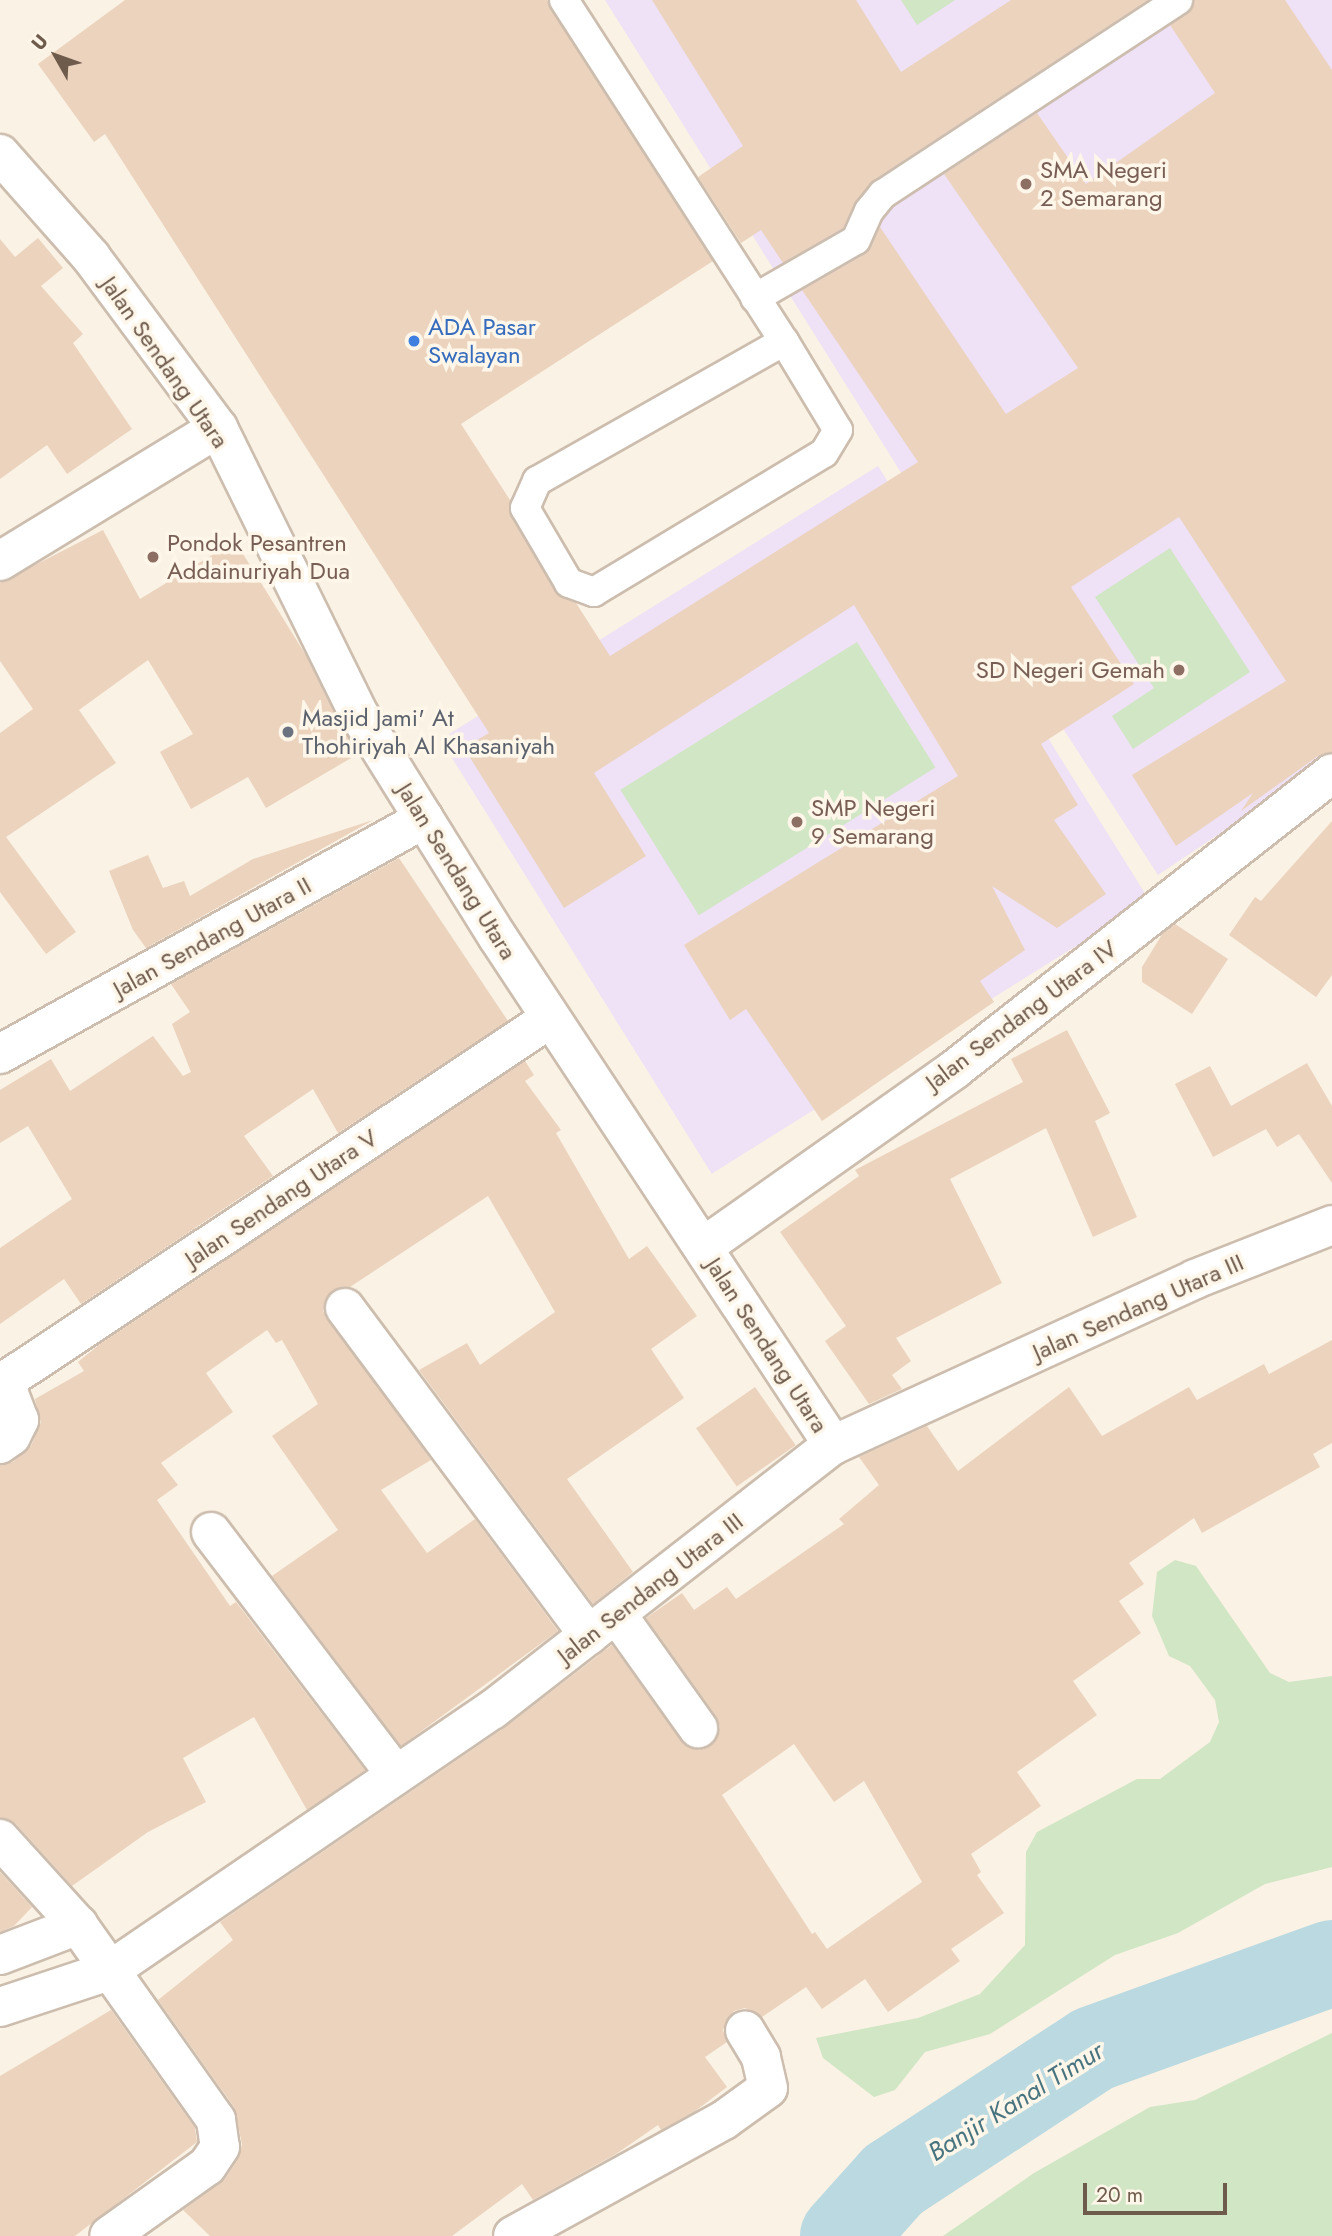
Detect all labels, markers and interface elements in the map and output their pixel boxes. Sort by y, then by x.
north arrow [21,21,91,91]
text: U [25,28,54,56]
place label: SMA Negeri 2 Semarang [1040,156,1167,212]
marker: SMA Negeri 2 Semarang [1018,176,1034,192]
street label: Jalan Sendang Utara [95,271,235,453]
place label: ADA Pasar Swalayan [428,313,536,369]
marker: ADA Pasar Swalayan [406,333,422,349]
place label: Pondok Pesantren Addainuriyah Dua [167,529,350,585]
marker: Pondok Pesantren Addainuriyah Dua [145,549,161,565]
place label: SD Negeri Gemah [976,656,1165,684]
marker: SD Negeri Gemah [1171,662,1187,678]
place label: Masjid Jami' At Thohiriyah Al Khasaniyah [302,704,555,760]
marker: Masjid Jami' At Thohiriyah Al Khasaniyah [280,724,296,740]
street label: Jalan Sendang Utara [391,777,523,965]
place label: SMP Negeri 9 Semarang [811,794,935,850]
marker: SMP Negeri 9 Semarang [789,814,805,830]
street label: Jalan Sendang Utara II [108,871,316,1003]
street label: Jalan Sendang Utara IV [920,934,1122,1096]
street label: Jalan Sendang Utara V [179,1123,383,1273]
street label: Jalan Sendang Utara III [1028,1247,1248,1367]
street label: Jalan Sendang Utara [700,1252,834,1438]
street label: Jalan Sendang Utara III [551,1506,749,1670]
water label: Banjir Kanal Timur [923,2036,1109,2168]
scale bar [1087,2170,1230,2214]
text: 20 m [1096,2180,1143,2210]

